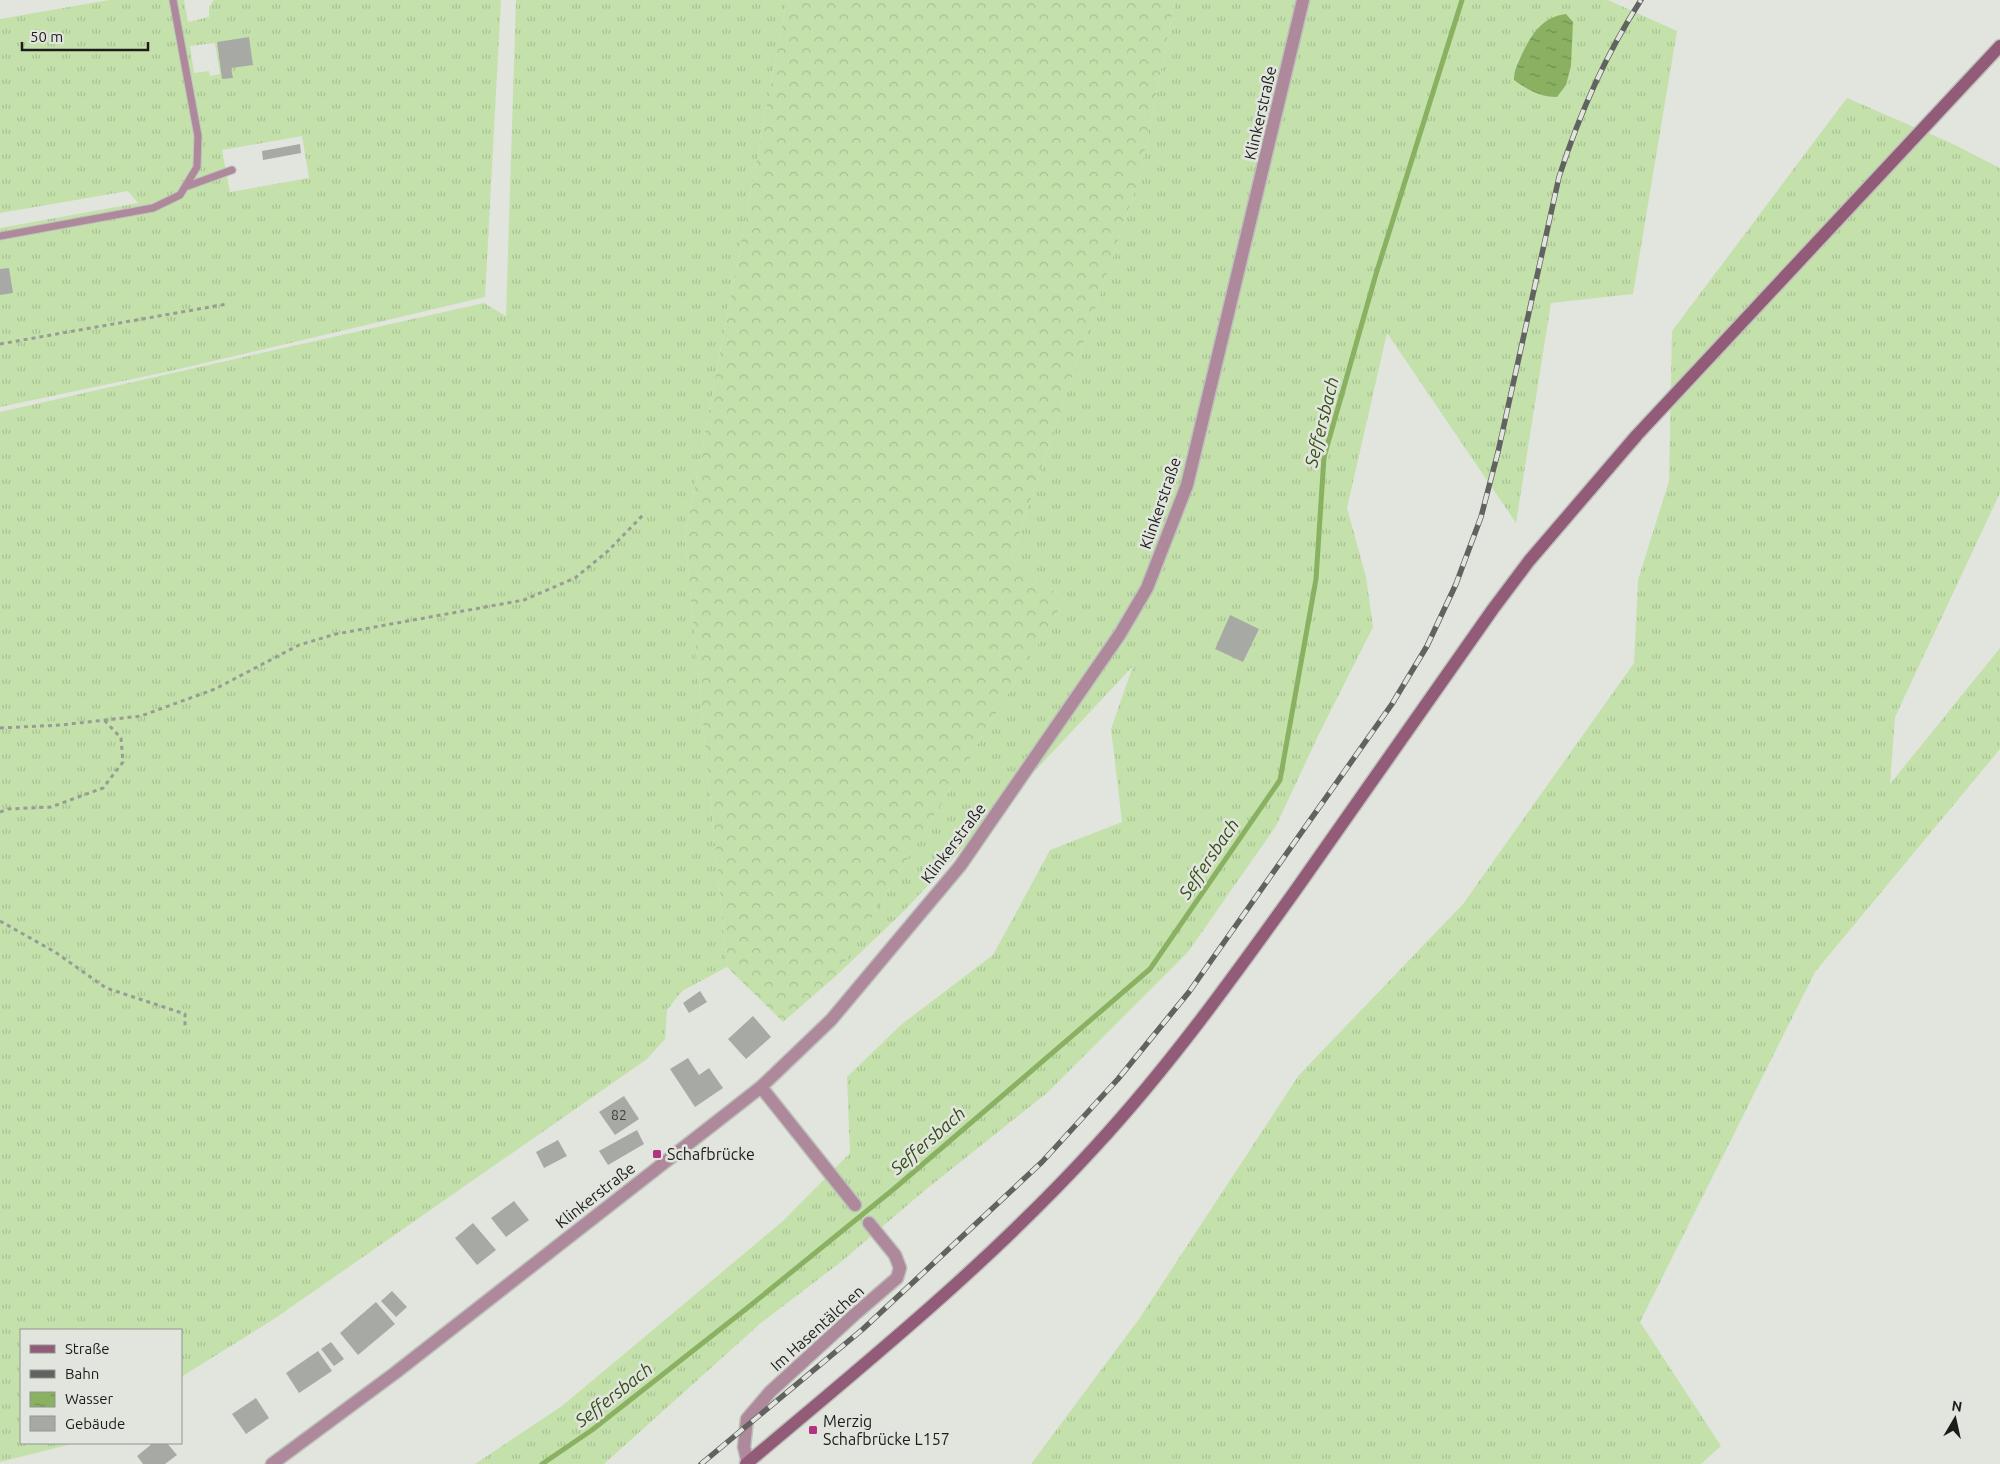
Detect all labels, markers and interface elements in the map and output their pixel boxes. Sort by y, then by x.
scale bar [22,20,149,52]
text: 50 m [30,28,63,45]
street label: Klinkerstraße [1240,64,1280,162]
water label: Seffersbach [1300,375,1343,470]
street label: Klinkerstraße [1136,455,1184,551]
street label: Klinkerstraße [917,799,989,887]
water label: Seffersbach [1174,815,1243,904]
water label: Seffersbach [885,1102,969,1179]
house number: 82 [611,1107,627,1123]
place label: Schafbrücke [667,1145,755,1163]
marker: Schafbrücke [651,1148,663,1160]
street label: Klinkerstraße [552,1158,638,1232]
street label: Im Hasentälchen [767,1281,867,1375]
legend [20,1329,182,1444]
text: Straße [65,1340,109,1357]
water label: Seffersbach [570,1358,656,1432]
text: Bahn [65,1365,99,1382]
text: Wasser [65,1390,114,1407]
north arrow [1930,1394,1980,1444]
text: N [1951,1397,1963,1415]
place label: Merzig Schafbrücke L157 [823,1412,950,1448]
text: Gebäude [65,1415,125,1432]
marker: Merzig Schafbrücke L157 [807,1424,819,1436]

